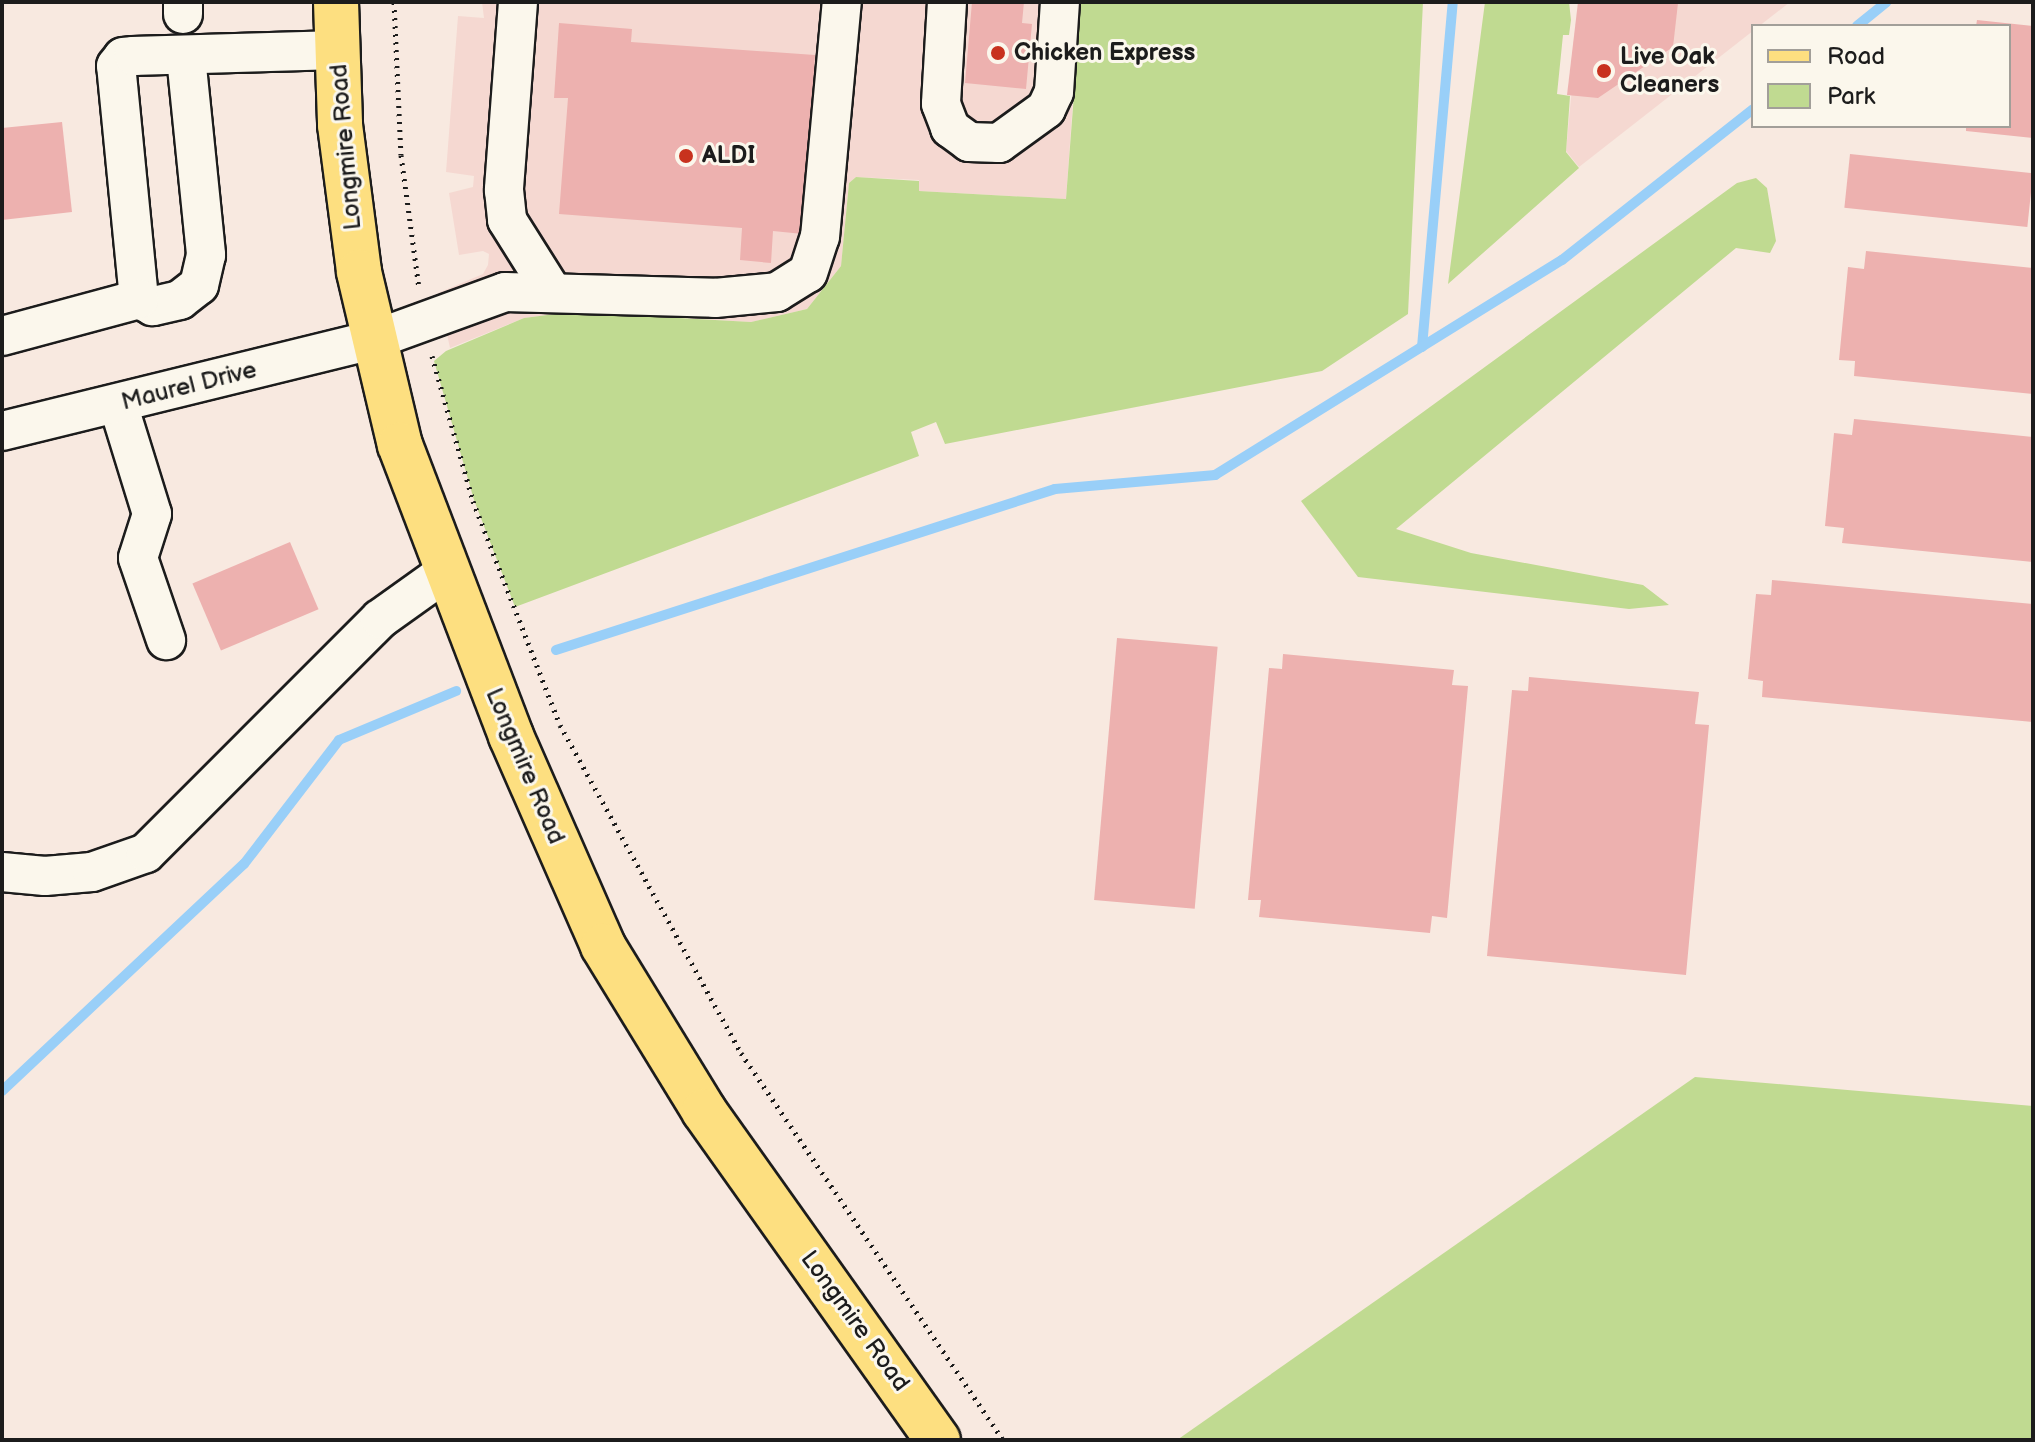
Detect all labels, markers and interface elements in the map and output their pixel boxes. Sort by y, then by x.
legend [1751,24,2011,128]
place label: Chicken Express [1014,39,1195,67]
text: Road [1827,42,1885,71]
place label: Live Oak Cleaners [1620,43,1719,99]
marker: Chicken Express [989,44,1007,62]
marker: Live Oak Cleaners [1595,62,1613,80]
street label: Longmire Road [324,63,368,231]
text: Park [1827,82,1875,111]
place label: ALDI [702,142,755,170]
marker: ALDI [677,147,695,165]
street label: Maurel Drive [118,355,260,417]
street label: Longmire Road [479,684,571,848]
street label: Longmire Road [794,1245,916,1397]

